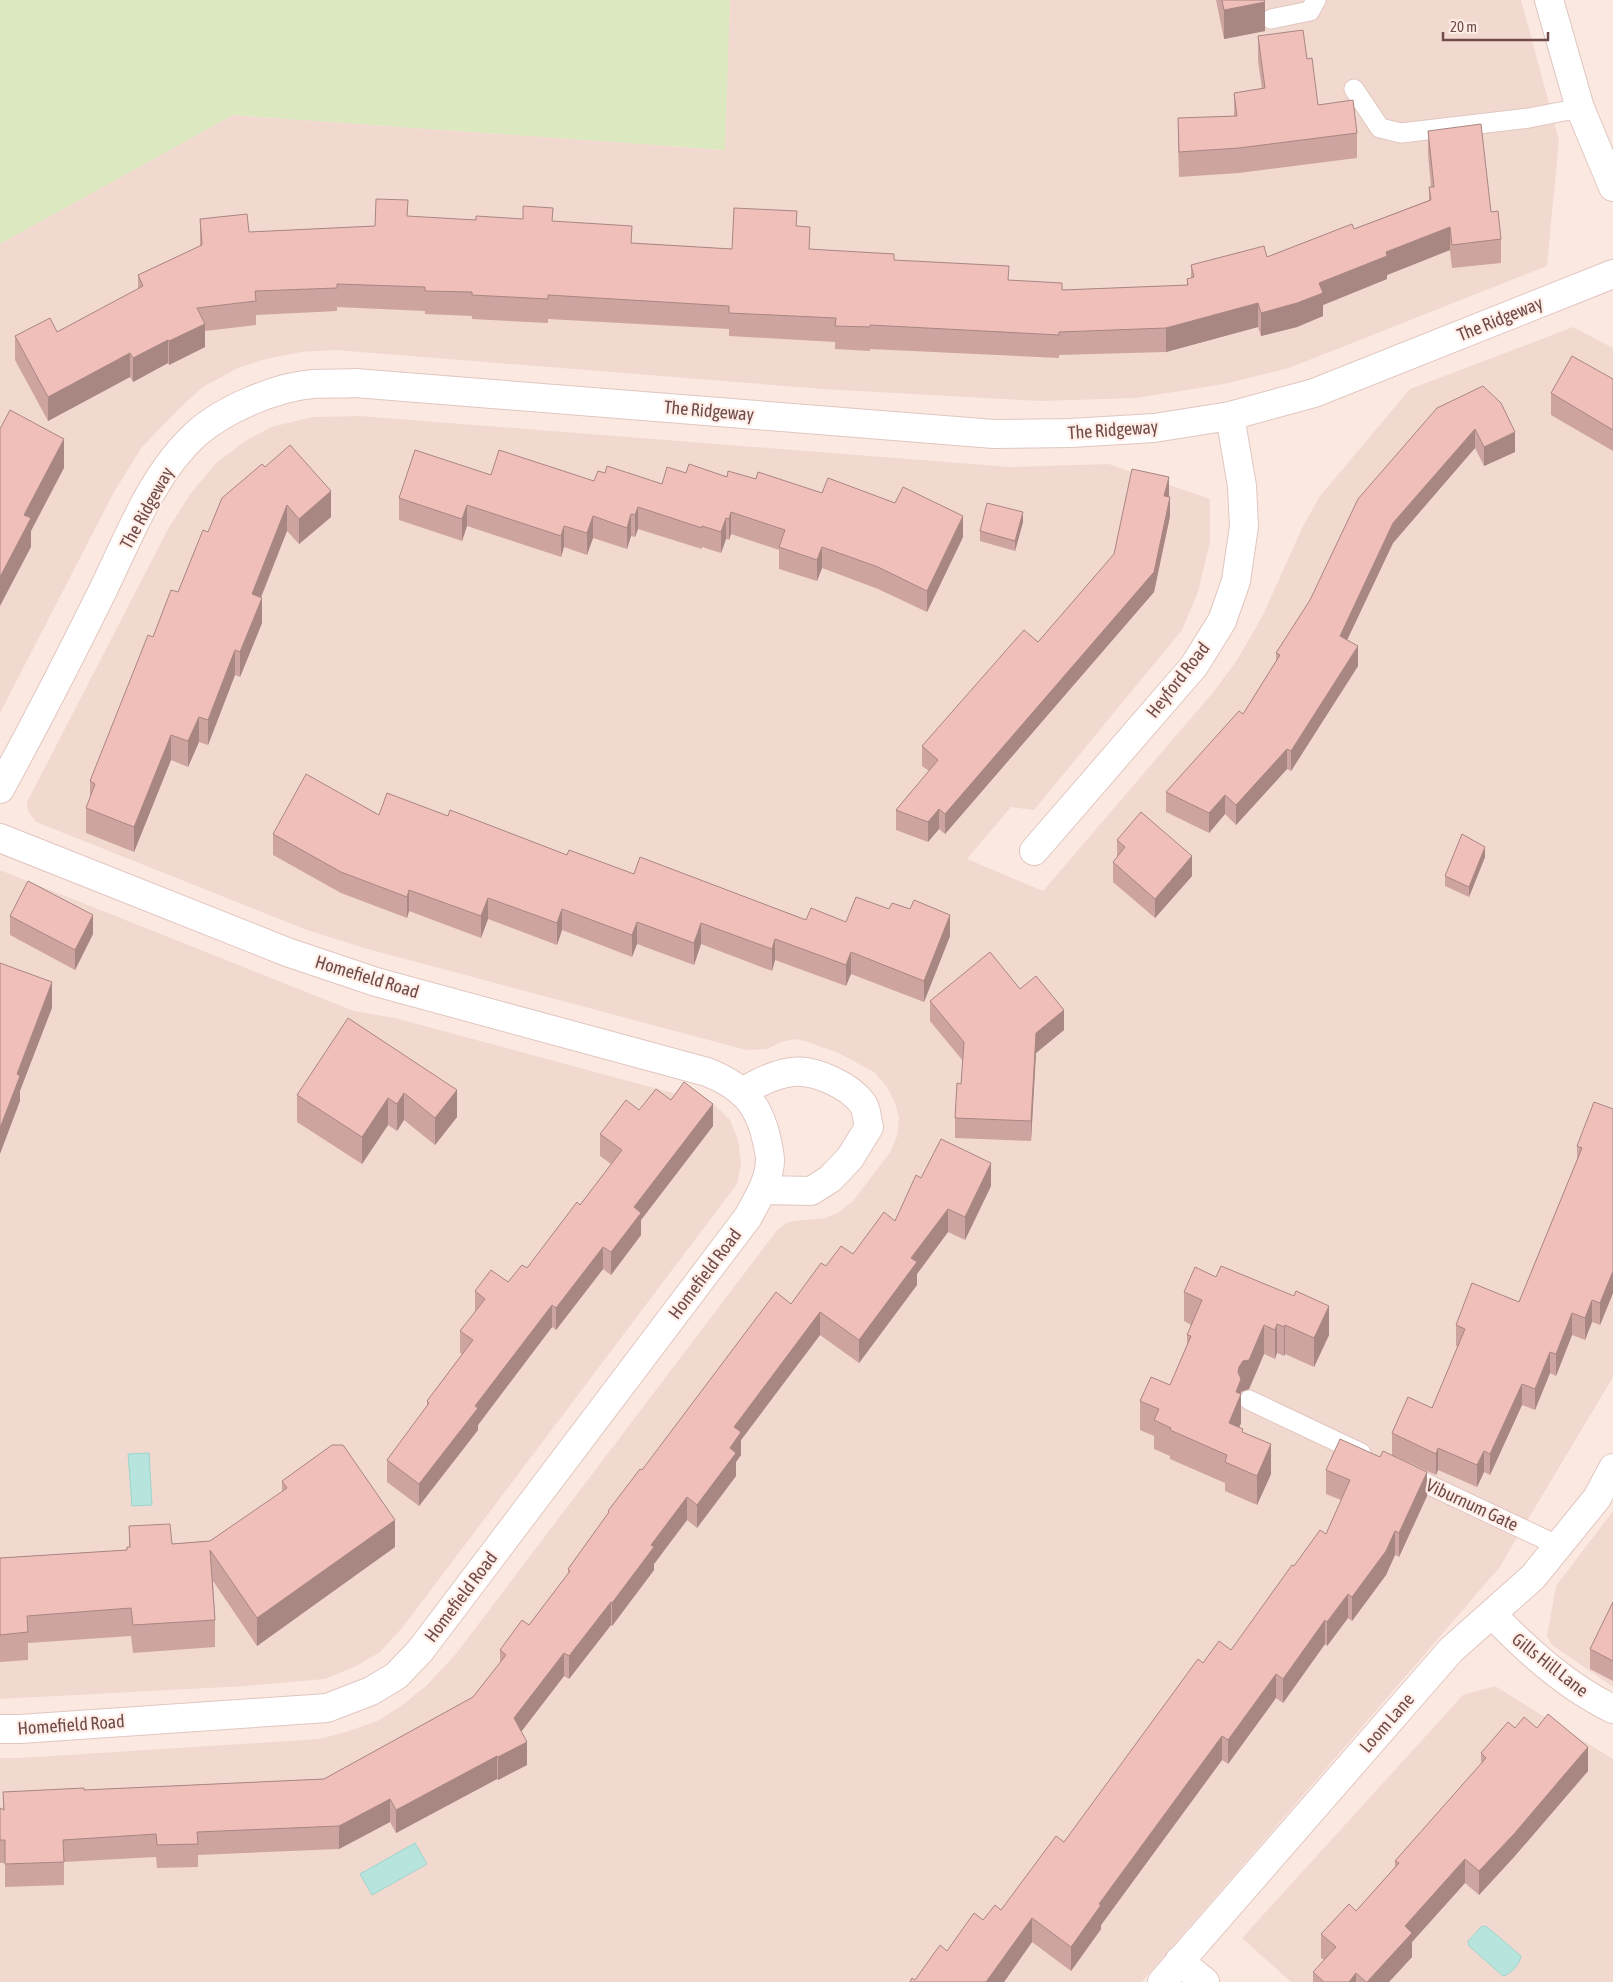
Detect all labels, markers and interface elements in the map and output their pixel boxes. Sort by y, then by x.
scale bar [1443,10,1548,42]
text: 20 m [1450,18,1477,35]
street label: The Ridgeway [1454,292,1546,345]
street label: The Ridgeway [663,396,755,425]
street label: The Ridgeway [1067,416,1159,443]
street label: The Ridgeway [115,463,178,552]
street label: Heyford Road [1142,638,1214,722]
street label: Homefield Road [313,951,422,1002]
street label: Homefield Road [664,1225,745,1323]
street label: Viburnum Gate [1423,1474,1522,1535]
street label: Homefield Road [420,1548,501,1646]
street label: Gills Hill Lane [1508,1628,1593,1701]
street label: Loom Lane [1355,1689,1418,1757]
street label: Homefield Road [17,1710,125,1739]

